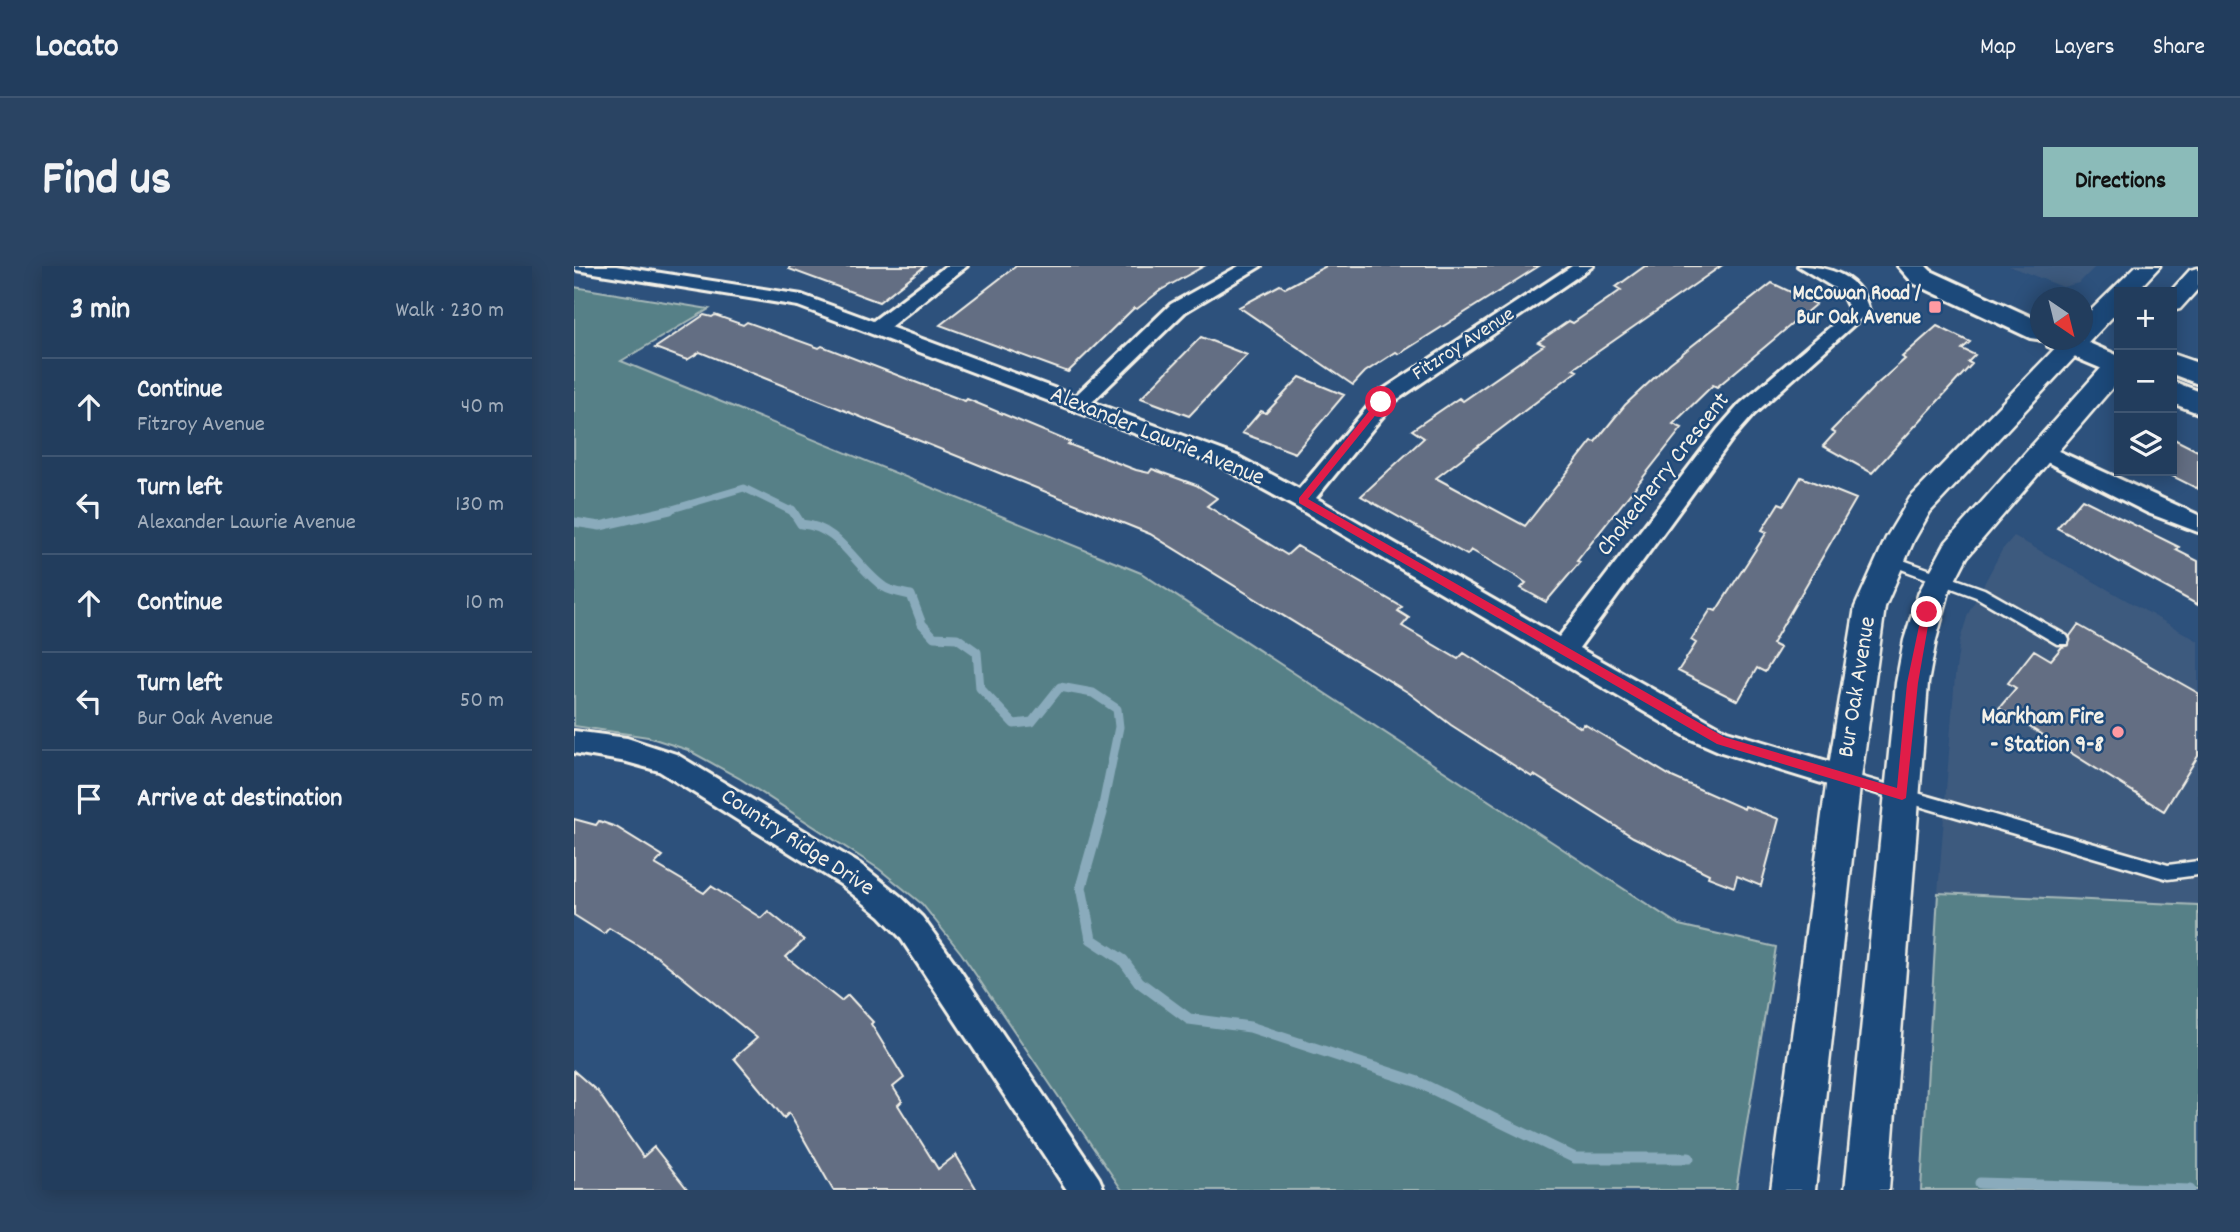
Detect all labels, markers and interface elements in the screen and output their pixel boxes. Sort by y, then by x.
text: Locato [35,25,119,72]
text: Map [1980,31,2016,65]
text: Layers [2054,31,2115,65]
text: Share [2153,31,2205,65]
text: Find us [42,147,171,217]
button: Directions [2043,147,2198,217]
place label: McCowan Road / Bur Oak Avenue [1793,280,1921,334]
north arrow [2030,287,2093,350]
map controls [2114,287,2177,476]
button: + [2114,287,2177,350]
text: 3 min [70,290,130,333]
text: Walk · 230 m [395,295,504,328]
marker: McCowan Road / Bur Oak Avenue [1927,299,1943,315]
street label: Fitzroy Avenue [1407,301,1521,389]
button: − [2114,350,2177,413]
text: Continue [137,372,222,409]
street label: Alexander Lawrie Avenue [1045,378,1269,496]
route start [1365,386,1396,417]
street label: Chokecherry Crescent [1589,386,1739,564]
icon: ahead [70,388,108,426]
text: 40 m [461,391,504,424]
text: Fitzroy Avenue [137,409,265,442]
button: layers [2114,413,2177,476]
text: Turn left [137,470,223,507]
icon: left [70,486,108,524]
text: 130 m [455,489,504,522]
text: Alexander Lawrie Avenue [137,507,356,540]
icon: ahead [70,584,108,622]
text: Continue [137,585,222,622]
text: 10 m [465,587,504,620]
route end [1911,596,1942,627]
street label: Bur Oak Avenue [1830,614,1886,760]
text: Turn left [137,666,223,703]
icon: left [70,682,108,720]
text: 50 m [460,685,504,718]
place label: Markham Fire - Station 9-8 [1981,701,2104,763]
text: Bur Oak Avenue [137,703,273,736]
marker: Markham Fire - Station 9-8 [2110,724,2126,740]
icon: arrive [70,780,108,818]
text: Arrive at destination [137,781,342,818]
street label: Country Ridge Drive [713,781,881,905]

